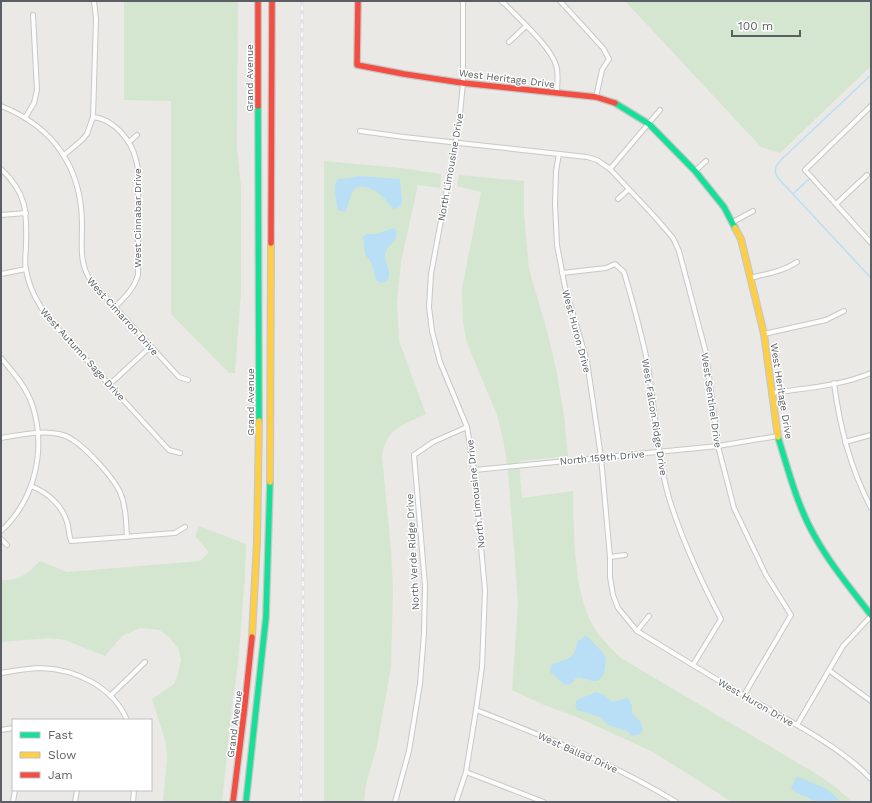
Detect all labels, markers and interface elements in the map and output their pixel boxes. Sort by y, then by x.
scale bar [732,12,800,38]
text: 100 m [738,19,773,33]
street label: Grand Avenue [244,44,255,112]
street label: West Heritage Drive [458,67,556,90]
street label: North Limousine Drive [436,112,465,222]
street label: West Cinnabar Drive [132,168,143,268]
street label: West Cimarron Drive [85,275,161,358]
street label: West Huron Drive [560,288,593,374]
street label: West Autumn Sage Drive [38,306,127,403]
street label: West Heritage Drive [768,342,795,440]
street label: West Sentinel Drive [699,352,724,449]
street label: West Falcon Ridge Drive [640,358,669,477]
street label: Grand Avenue [245,368,256,436]
street label: North Limousine Drive [464,439,487,549]
street label: North 159th Drive [559,448,645,467]
street label: North Verde Ridge Drive [404,493,421,610]
street label: West Huron Drive [716,676,796,729]
street label: Grand Avenue [225,690,244,758]
legend [12,719,152,791]
text: Fast [48,728,73,742]
street label: West Ballad Drive [536,730,620,775]
text: Slow [48,748,76,762]
text: Jam [48,768,73,782]

